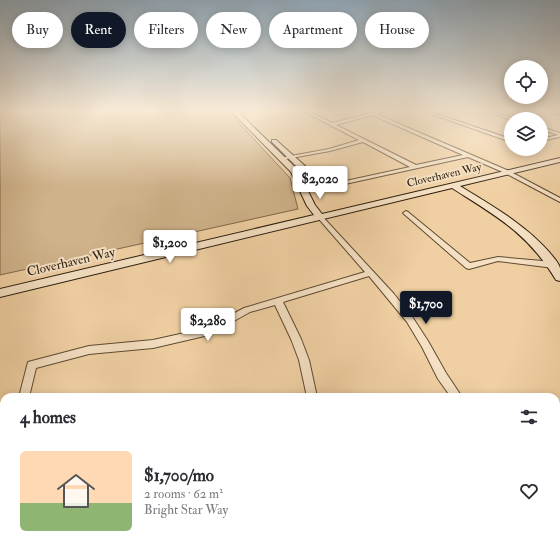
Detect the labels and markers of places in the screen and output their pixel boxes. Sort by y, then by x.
pin: $2,020 [287,166,353,200]
pin: $1,200 [137,230,203,264]
pin: $1,700 [393,291,459,325]
pin: $2,280 [175,308,241,342]

